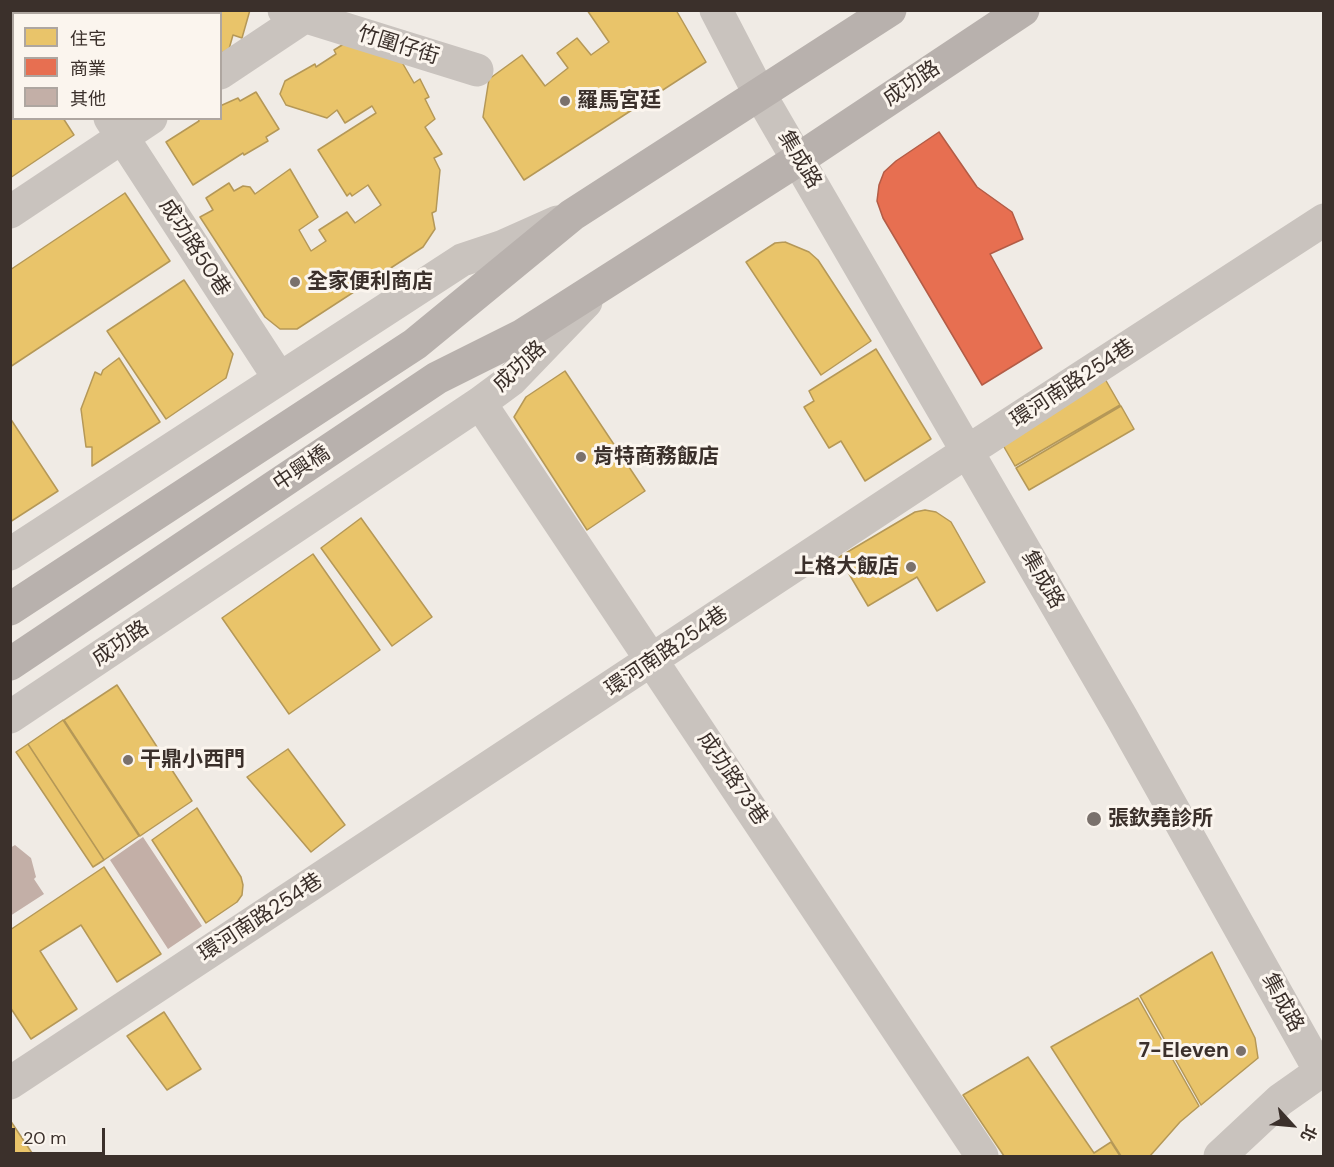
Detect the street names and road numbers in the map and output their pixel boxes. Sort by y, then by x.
street label: 竹圍仔街 [354,22,442,70]
street label: 成功路 [879,56,945,112]
street label: 集成路 [772,127,826,193]
street label: 成功路50巷 [153,195,235,301]
street label: 環河南路254巷 [1006,335,1140,433]
street label: 成功路 [488,336,552,398]
street label: 中興橋 [269,441,335,497]
street label: 集成路 [1015,546,1069,614]
street label: 環河南路254巷 [601,602,733,702]
street label: 成功路 [88,616,154,672]
street label: 成功路73巷 [692,728,772,830]
street label: 環河南路254巷 [194,869,328,967]
street label: 集成路 [1256,969,1308,1037]

